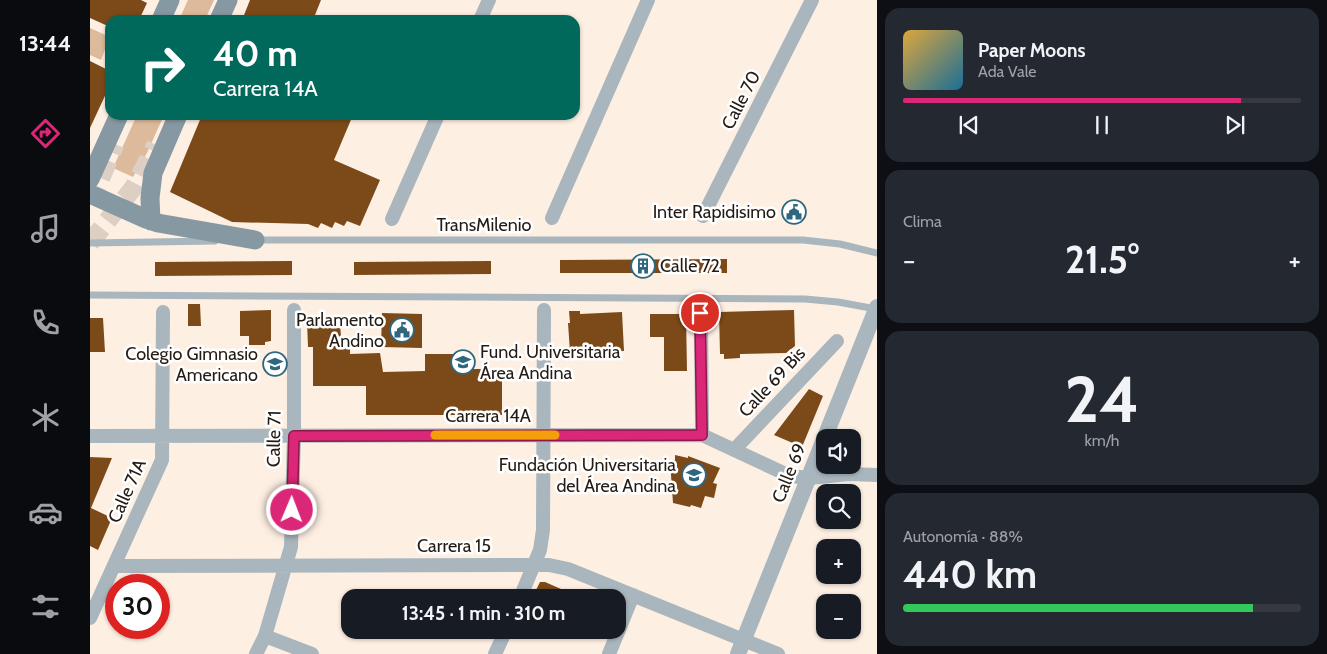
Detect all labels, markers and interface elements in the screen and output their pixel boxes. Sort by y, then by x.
text: 13:44 [19,30,71,57]
text: 40 m [213,32,298,75]
icon: right [130,35,195,100]
text: Paper Moons [978,39,1086,62]
text: Ada Vale [978,62,1037,81]
street label: Calle 70 [717,67,765,133]
text: Carrera 14A [213,75,318,102]
icon: previous [955,111,983,139]
icon: pause [1088,111,1116,139]
icon: next [1221,111,1249,139]
icon: directions [28,116,63,151]
public building icon: Inter Rapidisimo [781,199,807,225]
place label: Inter Rapidisimo [653,201,776,223]
icon: music [28,211,63,246]
text: Clima [903,212,942,231]
street label: TransMilenio [437,214,532,236]
text: 21.5° [1065,236,1139,283]
text: − [903,243,915,277]
text: + [1289,243,1301,277]
building icon: Calle 72 [630,253,656,279]
place label: Calle 72 [660,255,720,277]
pin [679,292,721,334]
icon: arrive [686,299,714,327]
icon: phone [28,305,63,340]
place label: Parlamento Andino [296,309,384,352]
public building icon: Parlamento Andino [389,317,415,343]
place label: Fund. Universitaria Área Andina [480,341,621,384]
street label: Calle 69 Bis [734,342,810,422]
place label: Colegio Gimnasio Americano [125,343,258,386]
school or university icon: Fund. Universitaria Área Andina [450,349,476,375]
school or university icon: Colegio Gimnasio Americano [262,351,288,377]
text: 24 [1065,359,1139,438]
icon: climate [28,400,63,435]
street label: Carrera 14A [445,405,531,427]
street label: Calle 71 [263,411,285,467]
map controls [816,429,861,639]
button: sound [816,429,861,474]
text: km/h [1084,431,1120,450]
street label: Calle 69 [767,440,811,506]
place label: Fundación Universitaria del Área Andina [499,454,676,497]
street label: Calle 71A [103,456,151,526]
school or university icon: Fundación Universitaria del Área Andina [681,462,707,488]
position arrow [265,483,317,535]
button: search [816,484,861,529]
icon: car [28,495,63,530]
text: Autonomía · 88% [903,527,1023,546]
street label: Carrera 15 [417,535,491,557]
button: + [816,539,861,584]
text: 440 km [903,551,1037,598]
speed limit sign: 30 [105,574,170,639]
icon: filters [28,589,63,624]
button: − [816,594,861,639]
text: 13:45 · 1 min · 310 m [402,602,565,625]

